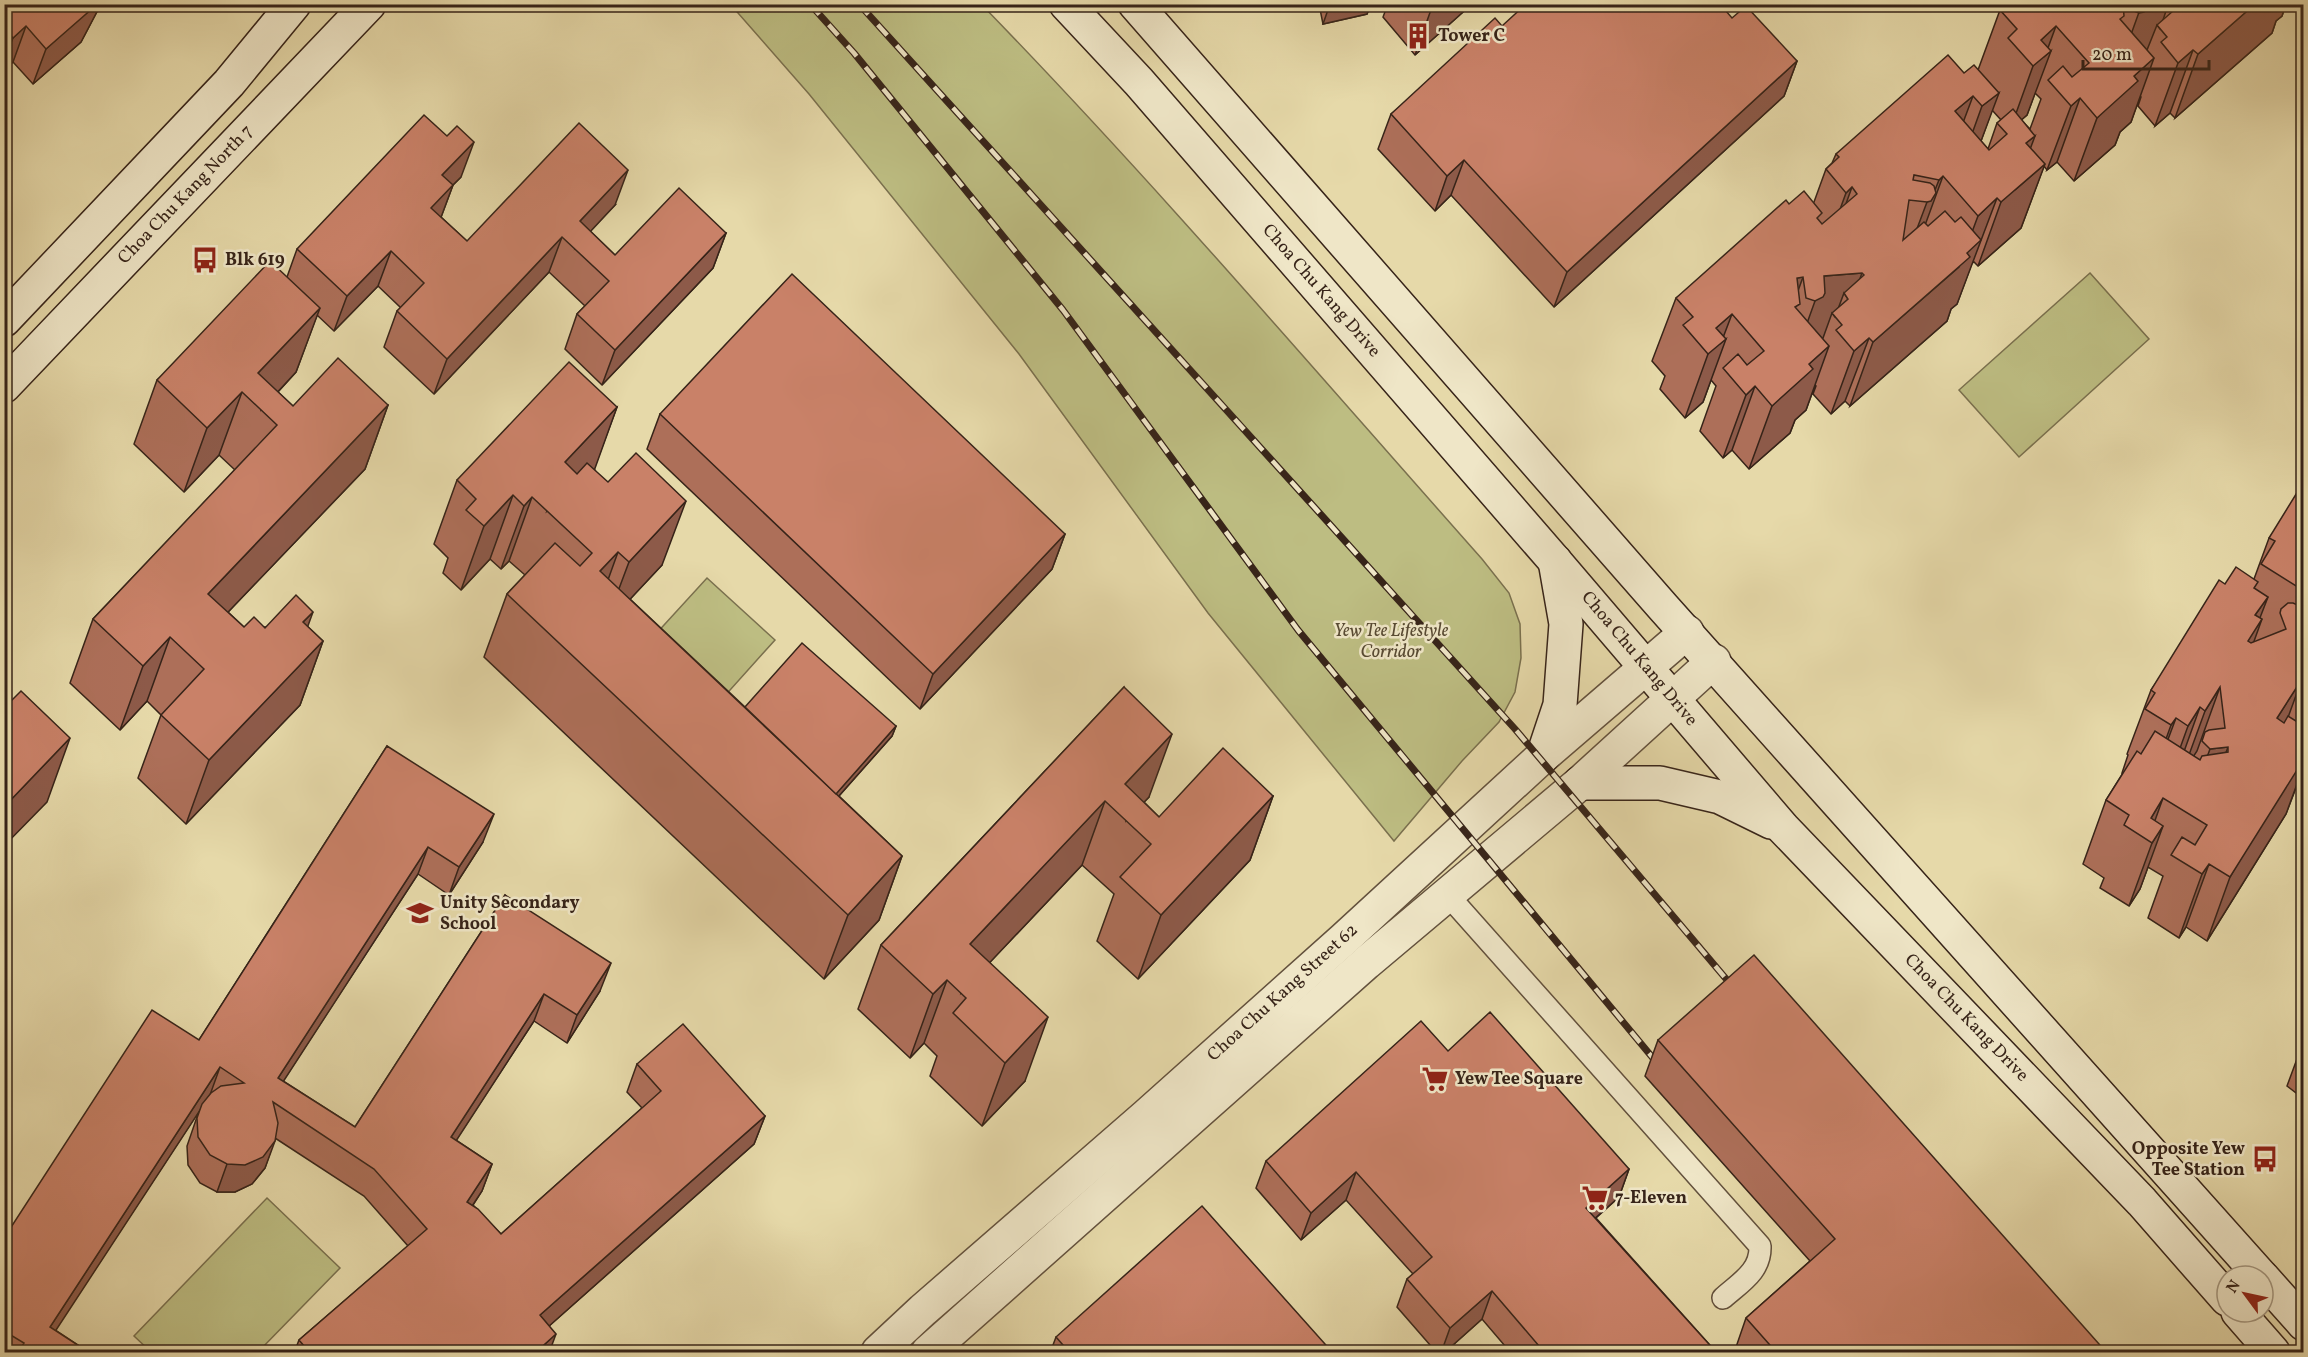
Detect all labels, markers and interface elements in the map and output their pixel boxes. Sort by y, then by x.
building icon: Tower C [1403,21,1433,51]
place label: Tower C [1438,24,1505,49]
scale bar [2083,33,2209,71]
text: 20 m [2092,43,2132,68]
street label: Choa Chu Kang North 7 [113,120,259,270]
street label: Choa Chu Kang Drive [1256,219,1386,363]
bus stop icon: Blk 619 [190,245,220,275]
place label: Blk 619 [225,248,285,273]
street label: Choa Chu Kang Drive [1575,586,1703,732]
park label: Yew Tee Lifestyle Corridor [1334,619,1449,665]
place label: Unity Secondary School [440,891,580,937]
school or university icon: Unity Secondary School [405,898,435,928]
street label: Choa Chu Kang Street 62 [1202,918,1364,1068]
street label: Choa Chu Kang Drive [1898,948,2034,1088]
supermarket icon: Yew Tee Square [1420,1064,1450,1094]
place label: Yew Tee Square [1455,1067,1583,1092]
place label: Opposite Yew Tee Station [2132,1137,2245,1183]
bus stop icon: Opposite Yew Tee Station [2250,1144,2280,1174]
supermarket icon: 7-Eleven [1580,1183,1610,1213]
place label: 7-Eleven [1615,1186,1687,1211]
north arrow [2215,1264,2275,1324]
text: N [2222,1276,2247,1298]

